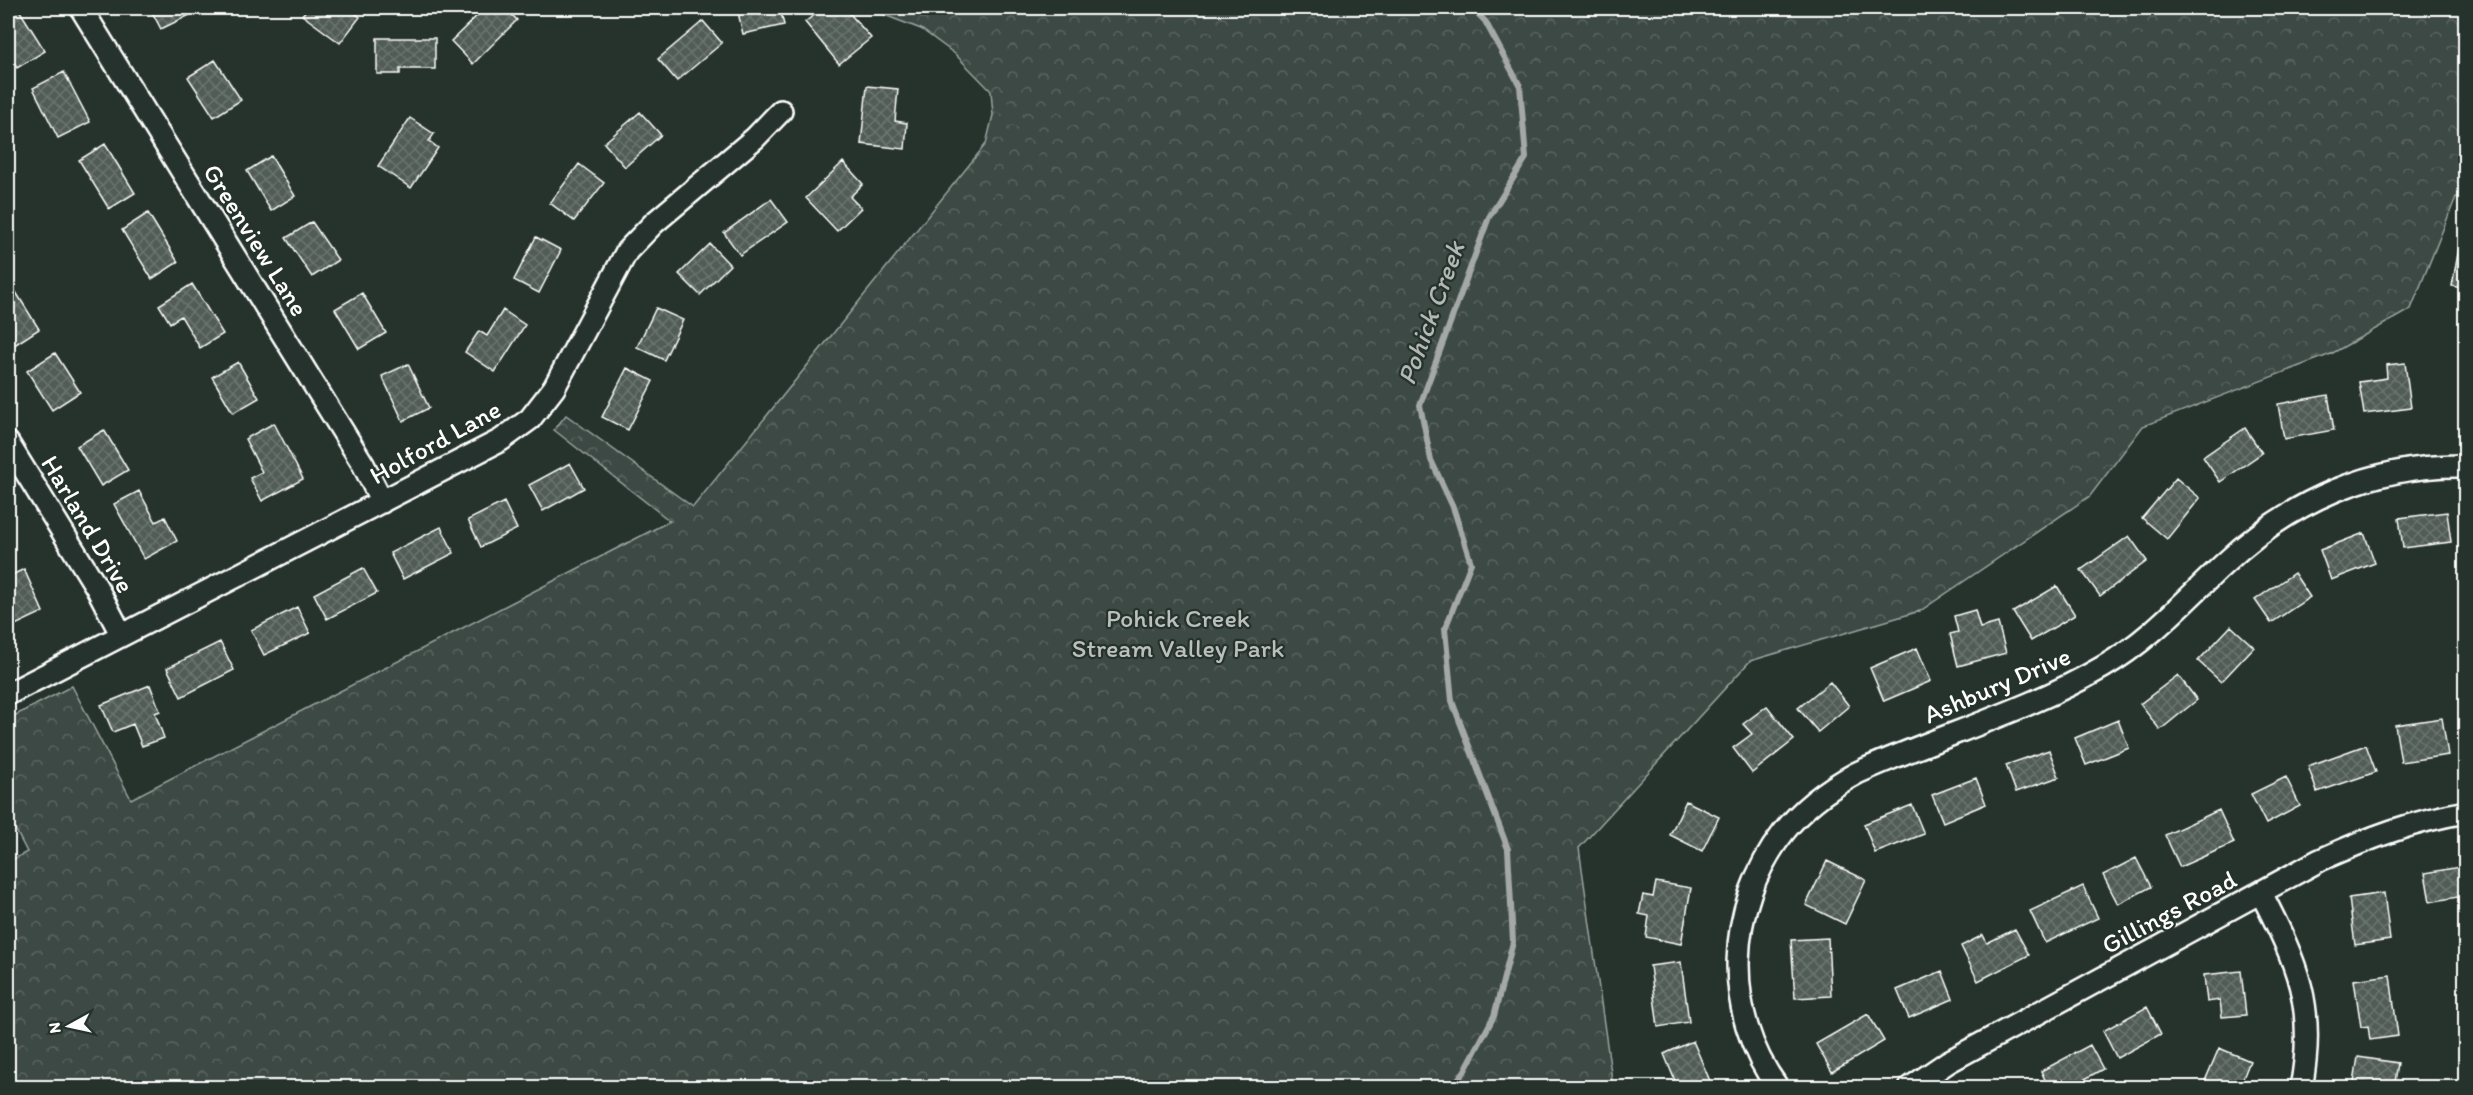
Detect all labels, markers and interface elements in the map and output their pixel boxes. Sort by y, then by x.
street label: Greenview Lane [196,158,316,322]
water label: Pohick Creek [1389,235,1472,389]
street label: Holford Lane [364,393,506,491]
street label: Harland Drive [34,449,142,599]
park label: Pohick Creek Stream Valley Park [1072,602,1284,664]
street label: Ashbury Drive [1919,640,2075,730]
street label: Gillings Road [2096,863,2242,961]
north arrow [39,996,99,1056]
text: N [44,1021,65,1035]

